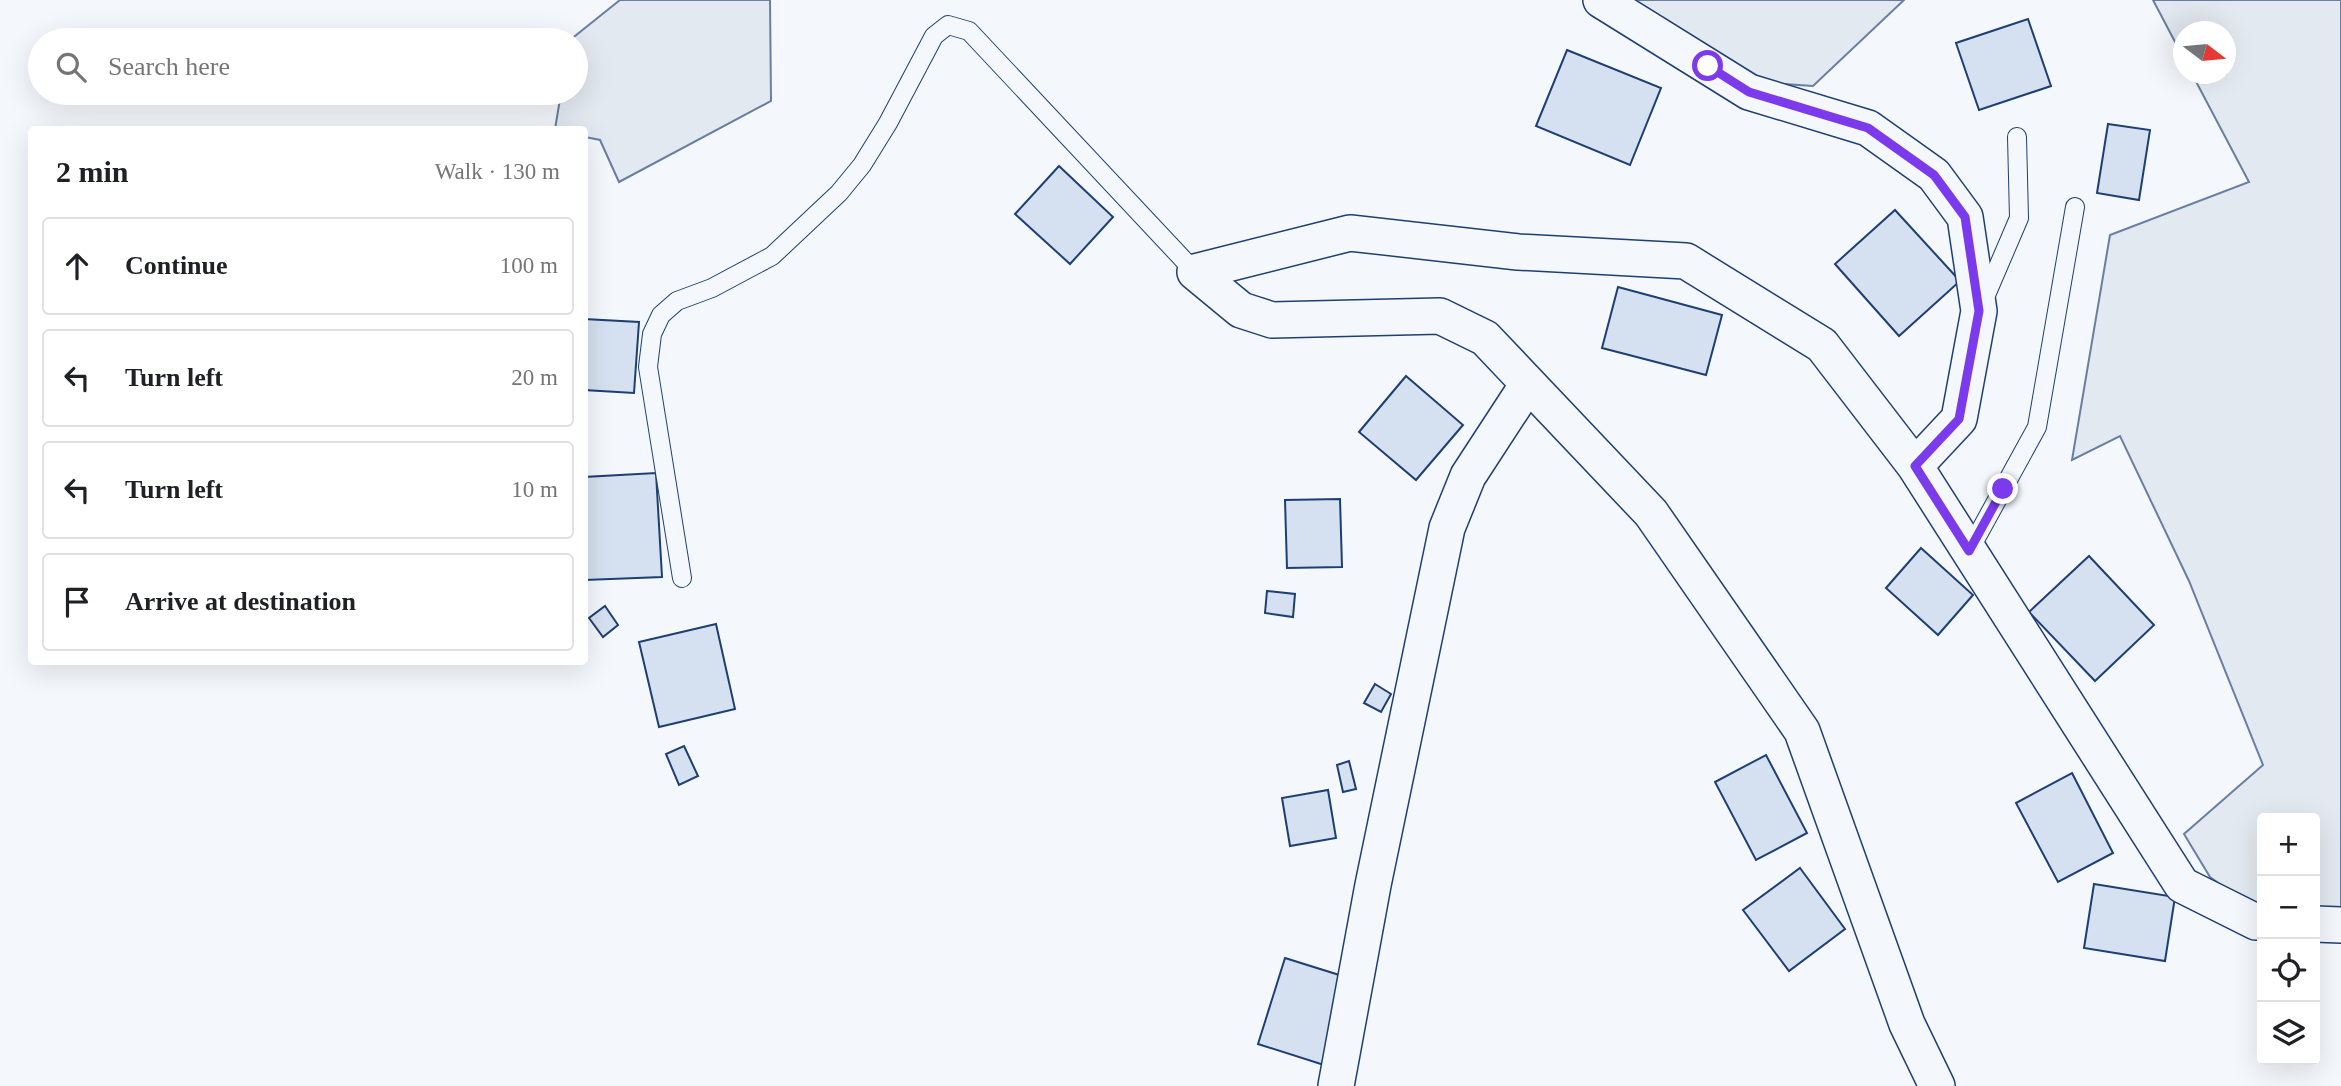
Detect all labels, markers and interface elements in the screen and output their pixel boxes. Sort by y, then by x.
north arrow [2173,21,2236,84]
search box [28,28,588,105]
icon: search [52,48,90,86]
route start [1692,50,1723,81]
text: Search here [108,52,230,81]
text: 2 min [56,155,129,188]
text: Walk · 130 m [435,159,560,184]
icon: ahead [58,247,96,285]
text: Continue [125,251,228,280]
text: 100 m [500,253,558,278]
icon: left [58,359,96,397]
text: Turn left [125,363,223,392]
text: 20 m [511,365,558,390]
icon: left [58,471,96,509]
route end [1987,473,2018,504]
text: Turn left [125,475,223,504]
text: 10 m [511,477,558,502]
icon: arrive [58,583,96,621]
text: Arrive at destination [125,587,356,616]
map controls [2257,813,2320,1065]
button: + [2257,813,2320,876]
button: − [2257,876,2320,939]
button: locate [2257,939,2320,1002]
button: layers [2257,1002,2320,1065]

